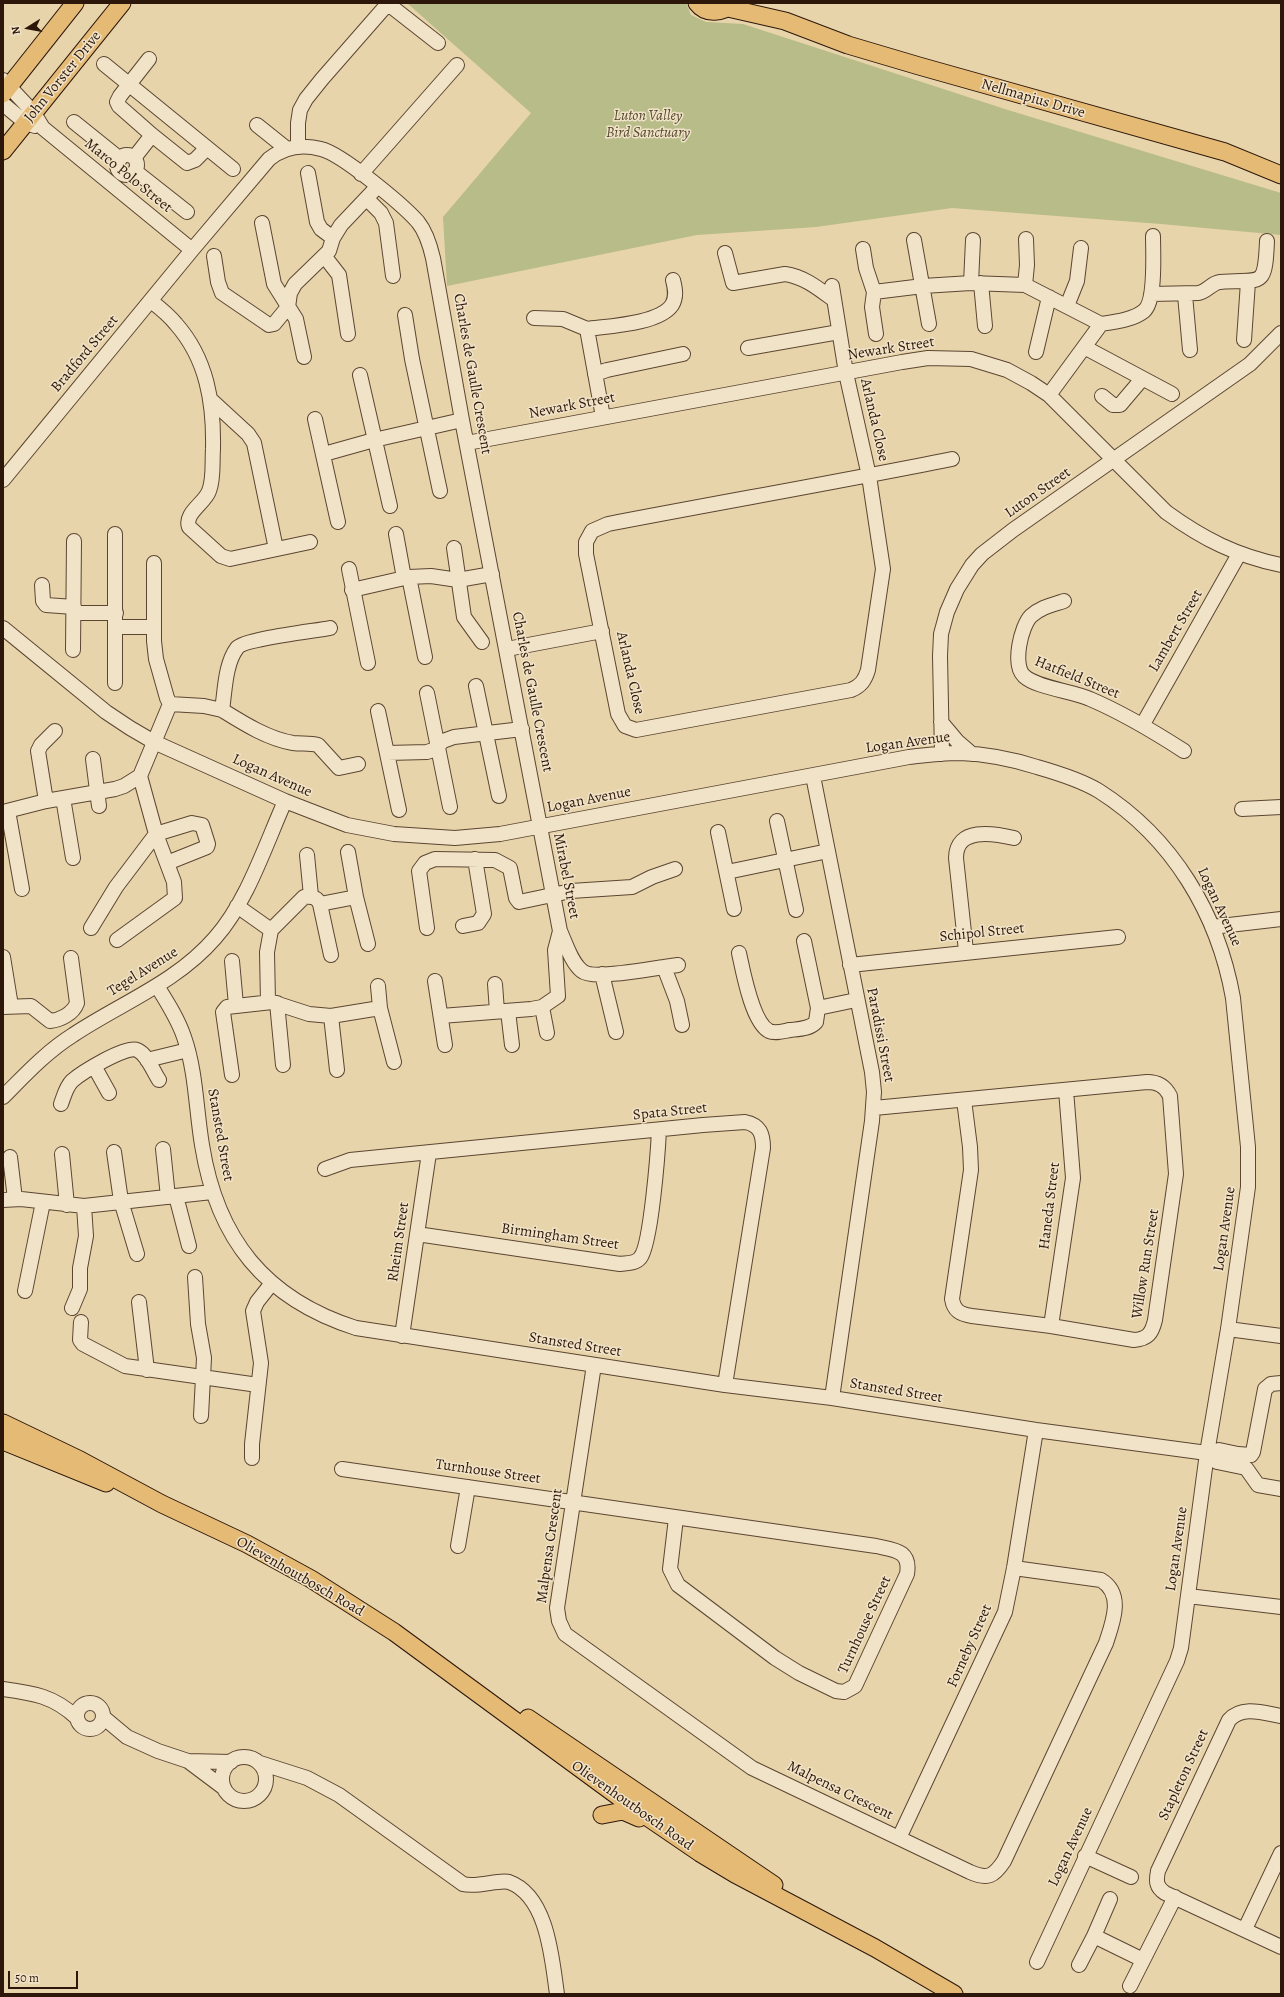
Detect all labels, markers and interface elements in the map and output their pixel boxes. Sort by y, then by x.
north arrow [8,8,48,48]
text: N [8,25,24,36]
street label: John Vorster Drive [21,28,105,126]
street label: Nellmapius Drive [979,76,1087,122]
park label: Luton Valley Bird Sanctuary [606,107,690,142]
street label: Marco Polo Street [80,135,176,217]
street label: Charles de Gaulle Crescent [449,292,495,456]
street label: Bradford Street [48,312,122,396]
street label: Newark Street [846,333,936,365]
street label: Arlanda Close [856,377,892,463]
street label: Newark Street [527,389,617,423]
street label: Luton Street [1002,464,1074,522]
street label: Lambert Street [1145,587,1207,675]
street label: Charles de Gaulle Crescent [508,610,556,774]
street label: Arlanda Close [612,630,648,716]
street label: Hatfield Street [1032,653,1122,703]
street label: Logan Avenue [865,728,951,758]
street label: Logan Avenue [229,750,315,802]
street label: Logan Avenue [545,783,633,817]
street label: Mirabel Street [549,831,583,921]
street label: Logan Avenue [1193,865,1245,949]
street label: Schipol Street [939,920,1025,946]
street label: Tegel Avenue [105,943,181,1001]
street label: Paradissi Street [862,986,898,1084]
street label: Stansted Street [203,1087,237,1183]
street label: Spata Street [632,1099,708,1125]
street label: Haneda Street [1036,1161,1064,1251]
street label: Logan Avenue [1210,1186,1240,1272]
street label: Rheim Street [384,1201,414,1283]
street label: Willow Run Street [1128,1208,1164,1320]
street label: Birmingham Street [500,1220,620,1254]
street label: Stansted Street [527,1329,623,1361]
street label: Stansted Street [848,1375,944,1407]
street label: Turnhouse Street [434,1456,542,1488]
street label: Malpensa Crescent [533,1488,567,1604]
street label: Logan Avenue [1162,1506,1192,1592]
street label: Olievenhoutbosch Road [233,1533,367,1621]
street label: Turnhouse Street [834,1573,896,1677]
street label: Forneby Street [944,1602,996,1690]
street label: Stapleton Street [1155,1726,1213,1824]
street label: Olievenhoutbosch Road [568,1757,696,1855]
street label: Malpensa Crescent [784,1758,896,1824]
street label: Logan Avenue [1045,1805,1097,1889]
scale bar [10,1963,80,1989]
text: 50 m [15,1970,39,1986]

